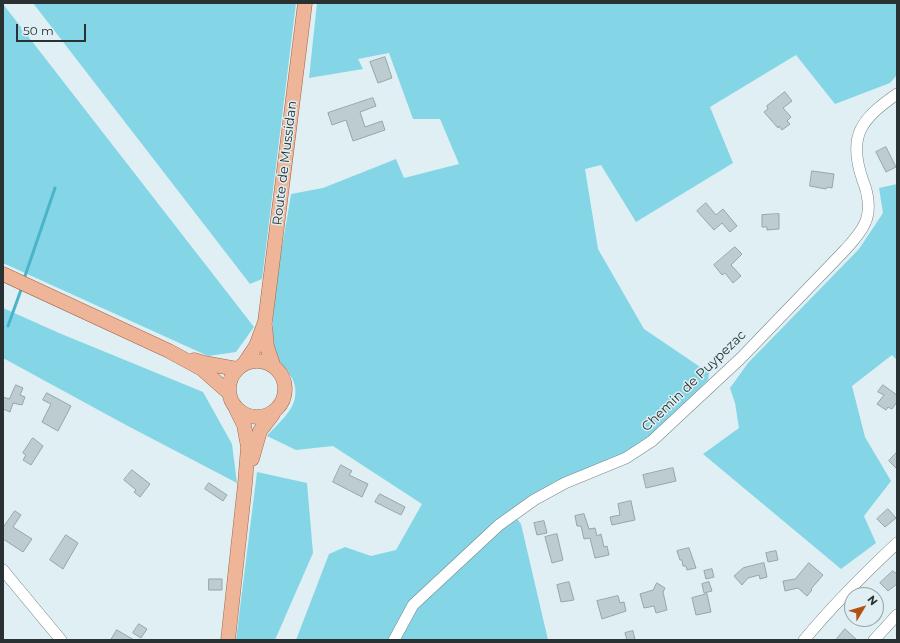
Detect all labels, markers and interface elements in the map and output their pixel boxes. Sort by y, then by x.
scale bar [18,16,88,42]
text: 50 m [23,23,54,38]
street label: Route de Mussidan [270,100,300,226]
street label: Chemin de Puypezac [639,327,749,435]
north arrow [844,587,884,627]
text: N [864,592,881,608]

